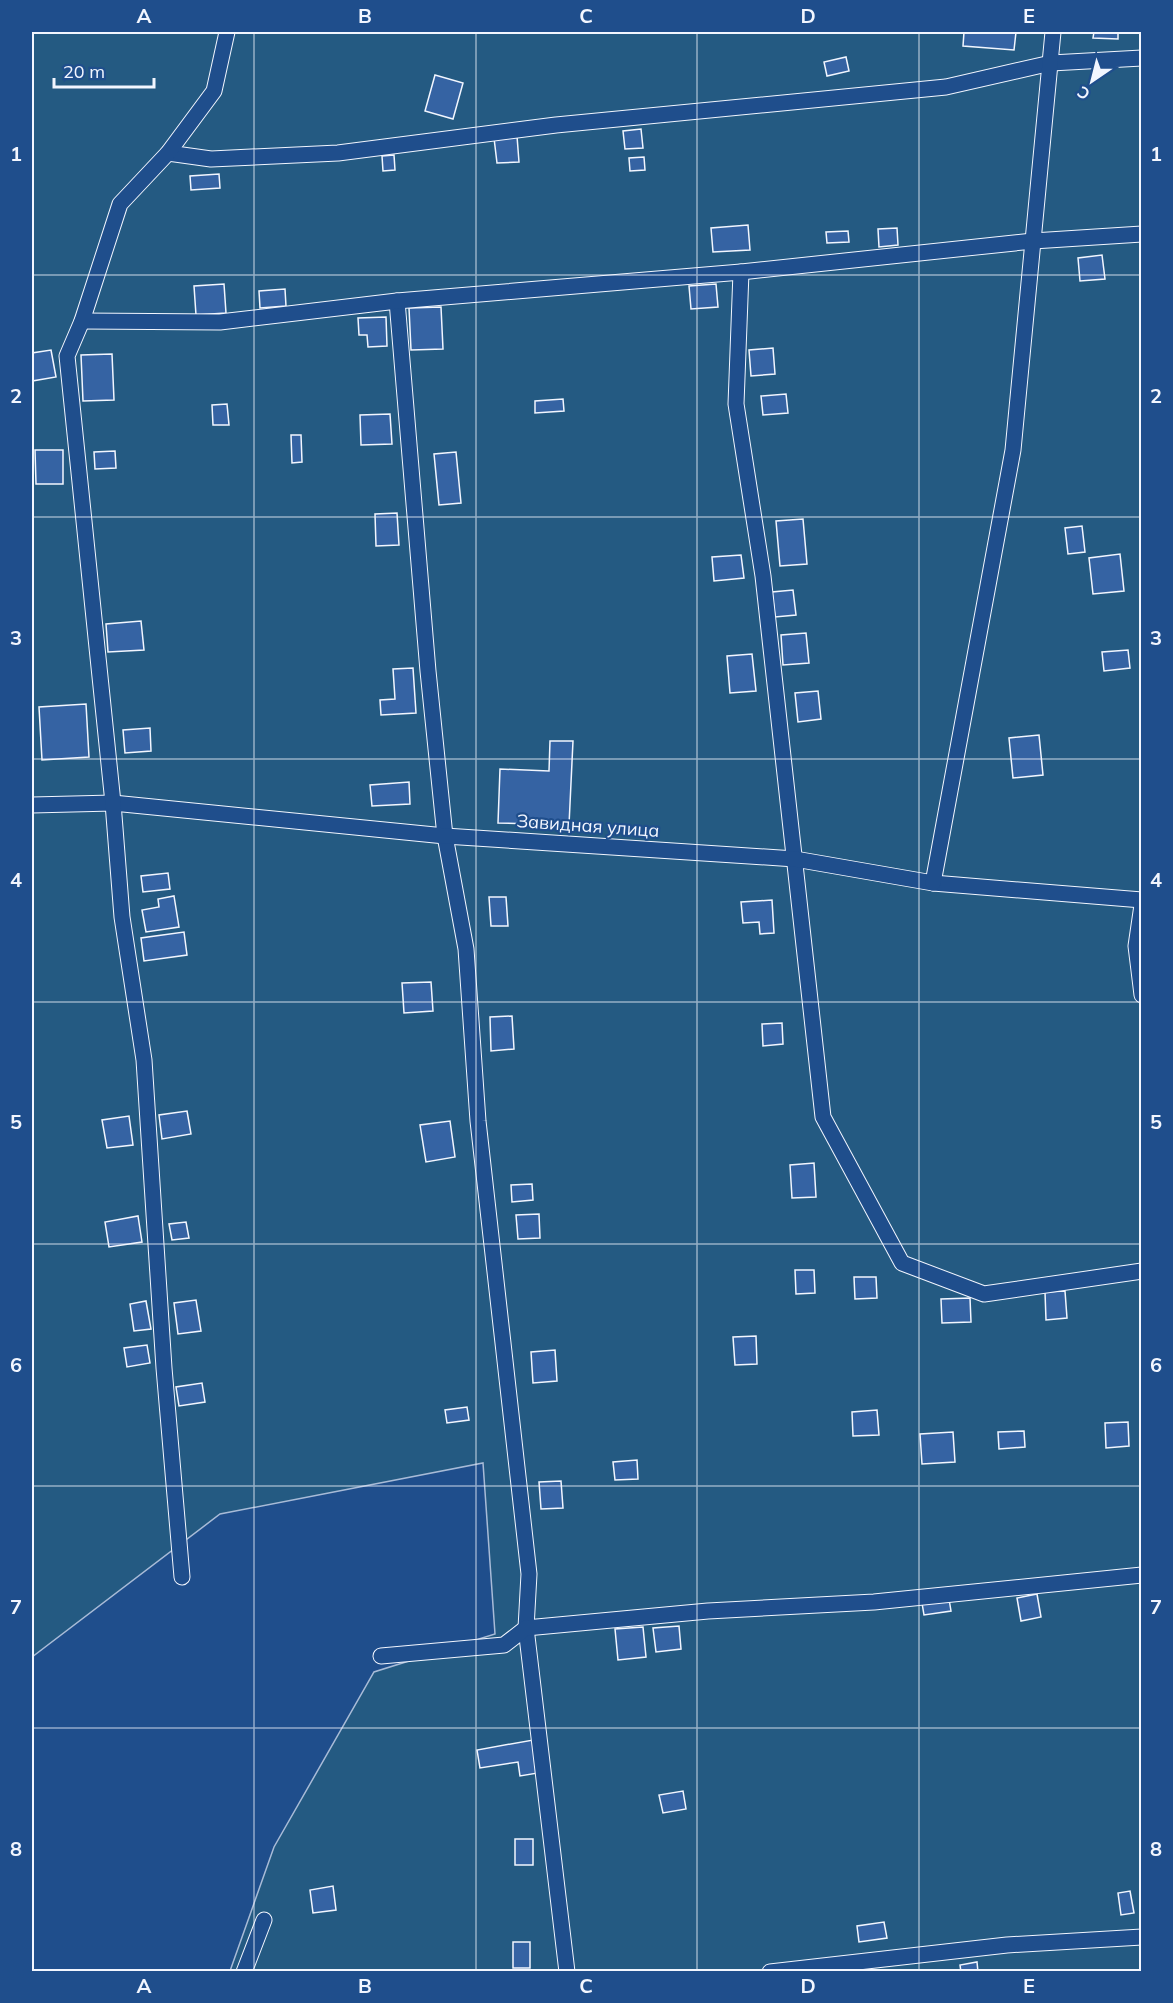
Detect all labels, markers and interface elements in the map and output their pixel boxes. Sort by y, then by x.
text: A [137,3,152,28]
text: B [358,3,372,28]
text: C [579,3,593,28]
text: D [800,3,816,28]
text: E [1023,3,1035,28]
scale bar [54,51,154,89]
north arrow [1062,51,1122,111]
text: 20 m [63,60,105,83]
text: С [1073,82,1094,105]
text: 1 [10,141,22,166]
text: 1 [1150,141,1162,166]
text: 2 [10,383,22,408]
text: 2 [1150,383,1162,408]
text: 3 [10,625,22,650]
text: 3 [1150,625,1162,650]
street label: Завидная улица [516,809,660,842]
text: 4 [10,867,22,892]
text: 4 [1150,867,1162,892]
text: 5 [10,1109,22,1134]
text: 5 [1150,1109,1162,1134]
text: 6 [10,1352,22,1377]
text: 6 [1150,1352,1162,1377]
text: 7 [10,1594,22,1619]
text: 7 [1150,1594,1162,1619]
text: 8 [10,1836,22,1861]
text: 8 [1150,1836,1162,1861]
text: A [137,1973,152,1998]
text: B [358,1973,372,1998]
text: C [579,1973,593,1998]
text: D [800,1973,816,1998]
text: E [1023,1973,1035,1998]

